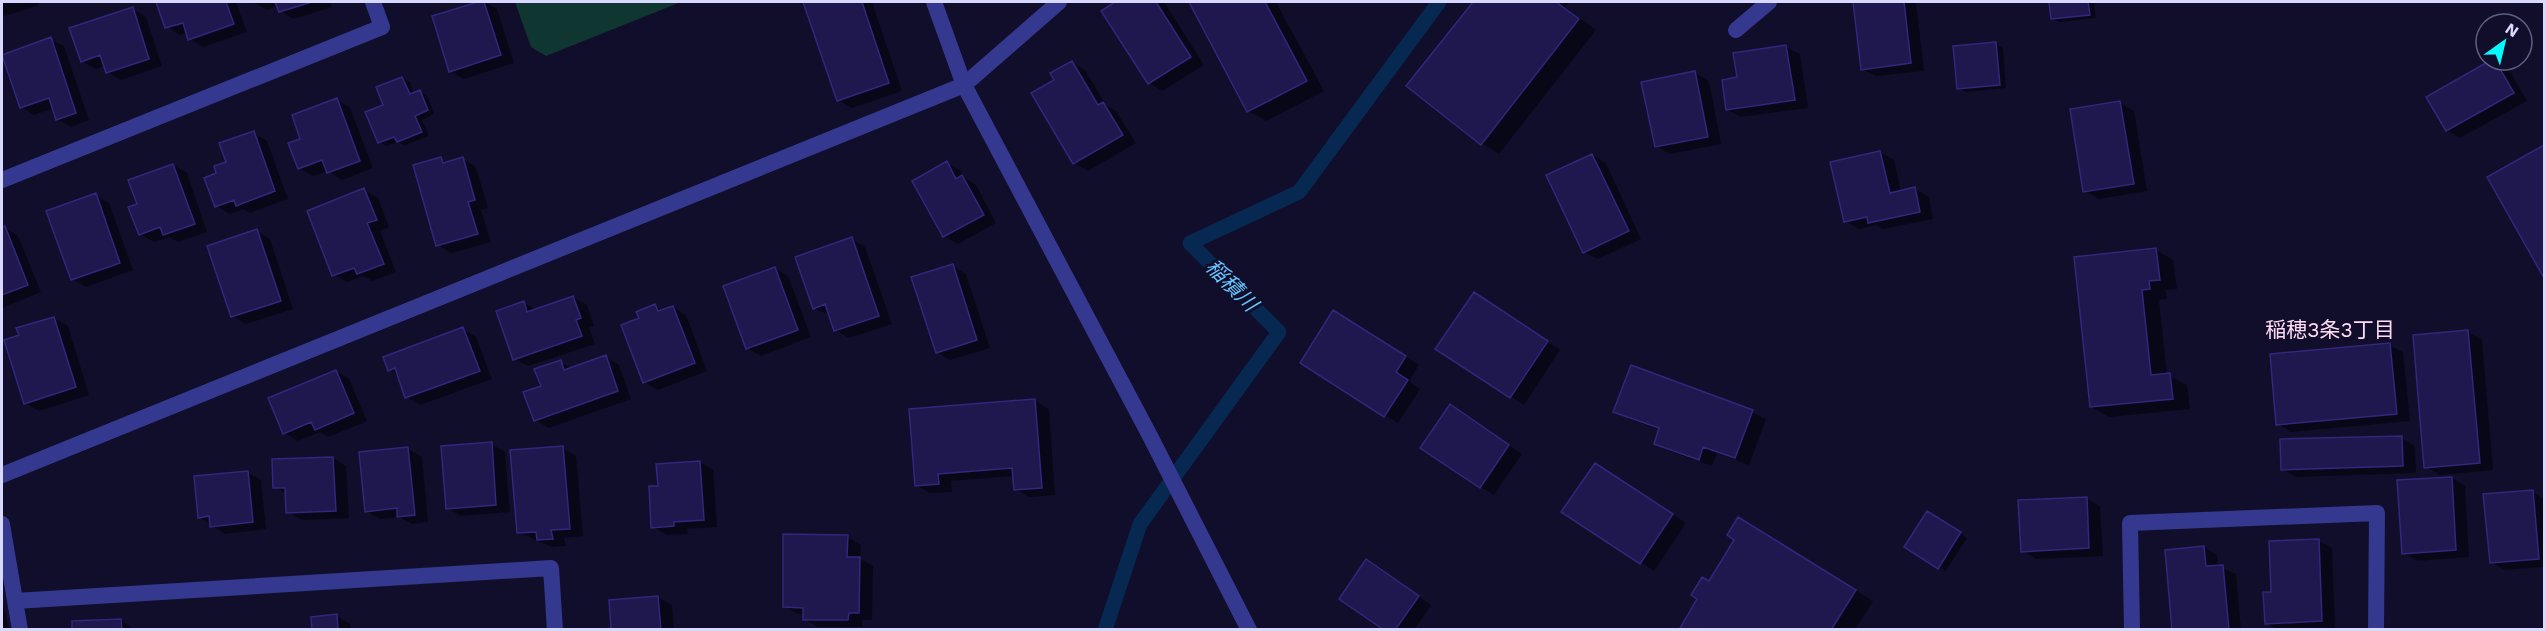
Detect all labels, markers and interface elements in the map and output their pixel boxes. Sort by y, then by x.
north arrow [2474,12,2534,72]
text: N [2502,19,2522,41]
water label: 稲積川 [1201,254,1265,318]
district label: 稲穂3条3丁目 [2265,317,2395,342]

